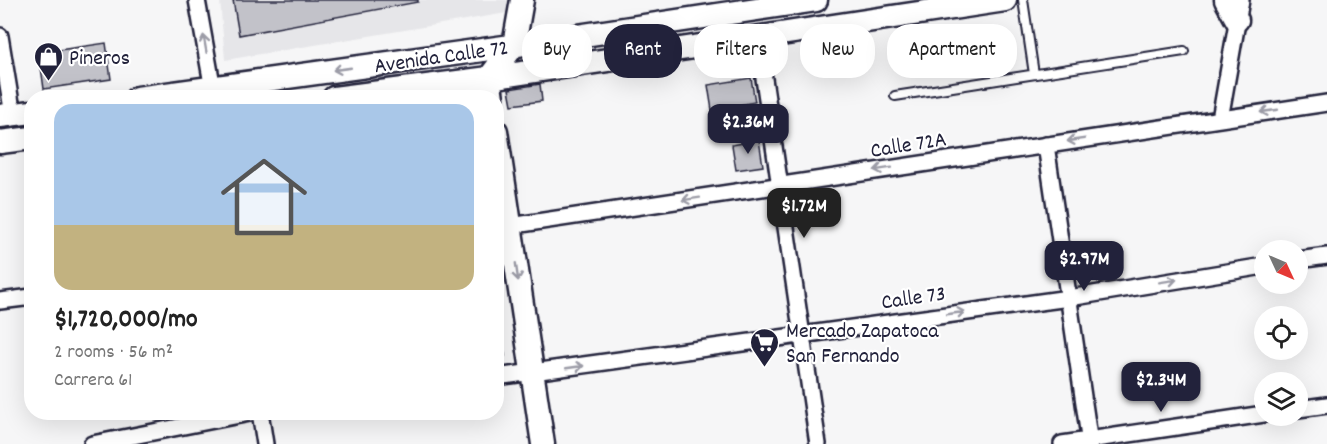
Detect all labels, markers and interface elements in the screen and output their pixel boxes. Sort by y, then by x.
chip: Buy [522,24,592,78]
chip: Rent [604,24,682,78]
chip: Filters [694,24,788,78]
chip: New [800,24,875,78]
chip: Apartment [887,24,1017,78]
one-way arrow [199,34,210,54]
street label: Avenida Calle 72 [372,34,511,83]
shop icon: Pineros [32,40,64,82]
place label: Pineros [69,44,130,75]
one-way arrow [332,64,352,75]
pin: $2.36M [699,104,797,155]
one-way arrow [1260,106,1280,117]
text: $2.36M [722,109,774,137]
street label: Calle 72A [868,125,949,168]
one-way arrow [1067,135,1087,146]
icon: home [210,143,318,251]
one-way arrow [874,164,894,175]
pin: $1.72M [755,188,853,239]
one-way arrow [681,193,701,204]
text: $1.72M [781,193,827,221]
north arrow [1254,240,1308,294]
map controls [1254,240,1308,426]
pin: $2.97M [1035,241,1133,292]
text: $2.97M [1059,246,1109,274]
one-way arrow [512,261,523,281]
one-way arrow [1157,276,1177,287]
street label: Calle 73 [879,280,948,319]
text: $1,720,000/mo [54,302,198,339]
button: locate [1254,306,1308,360]
one-way arrow [945,307,965,318]
place label: Mercado Zapatoca San Fernando [786,317,939,373]
supermarket icon: Mercado Zapatoca San Fernando [749,326,781,368]
text: 2 rooms · 56 m² [54,339,173,367]
one-way arrow [565,361,585,372]
pin: $2.34M [1112,362,1210,413]
text: Carrera 61 [54,367,132,395]
text: $2.34M [1135,367,1187,395]
button: layers [1254,372,1308,426]

